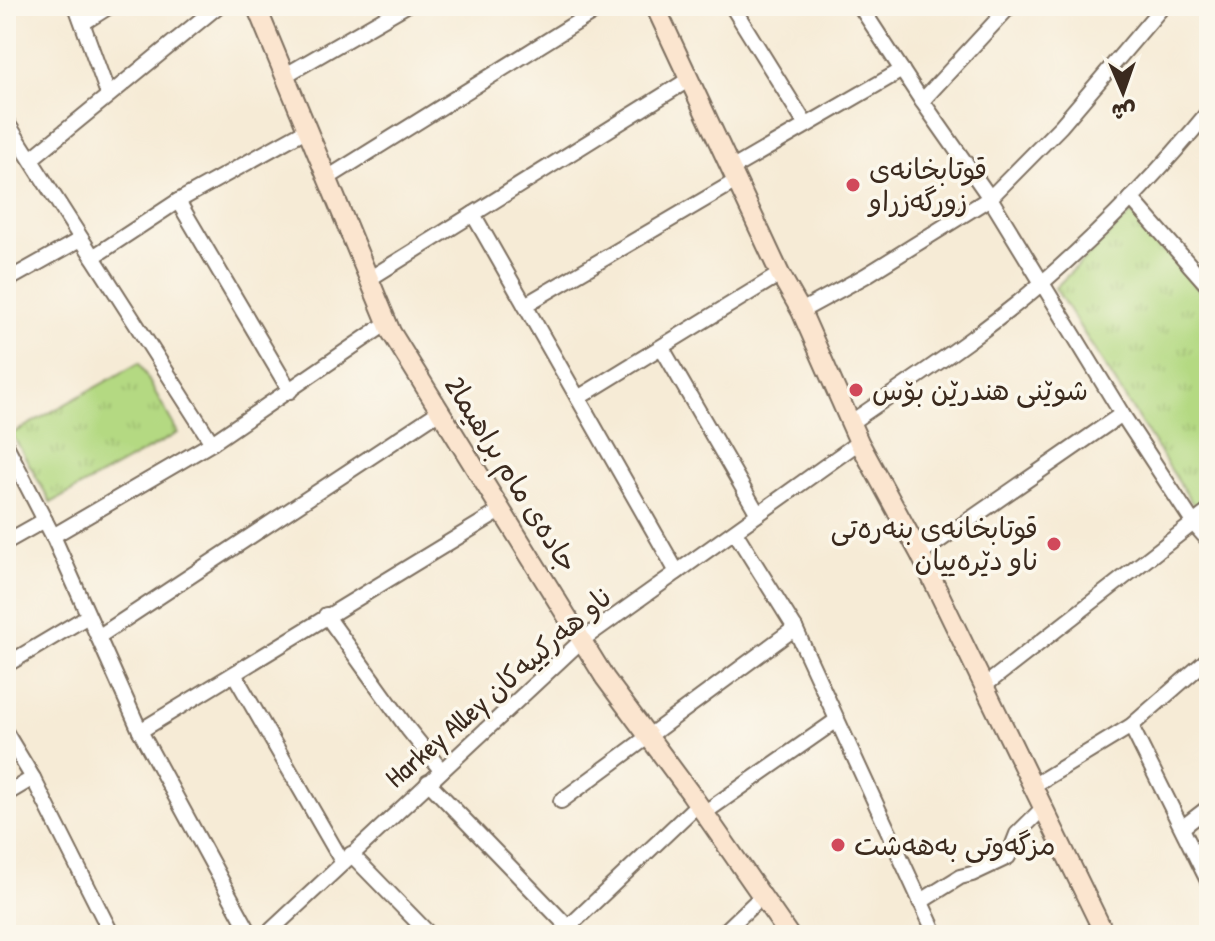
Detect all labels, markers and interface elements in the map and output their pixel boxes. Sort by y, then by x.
north arrow [1083,52,1163,132]
text: ش [1111,97,1136,127]
place label: قوتابخانەی زورگەزراو [867,150,987,220]
marker: قوتابخانەی زورگەزراو [844,176,862,194]
street label: جادەی مام براهیما2 [434,369,588,581]
place label: شوێنی هندرێن بۆس [872,371,1088,409]
marker: شوێنی هندرێن بۆس [847,381,865,399]
place label: قوتابخانەى بنەرەتى ناو دێرەييان [831,509,1038,579]
marker: قوتابخانەى بنەرەتى ناو دێرەييان [1045,535,1063,553]
street label: Harkey Alley ناو هەركييەكان [377,578,619,796]
place label: مزگەوتی بەهەشت [854,826,1056,864]
marker: مزگەوتی بەهەشت [829,836,847,854]

